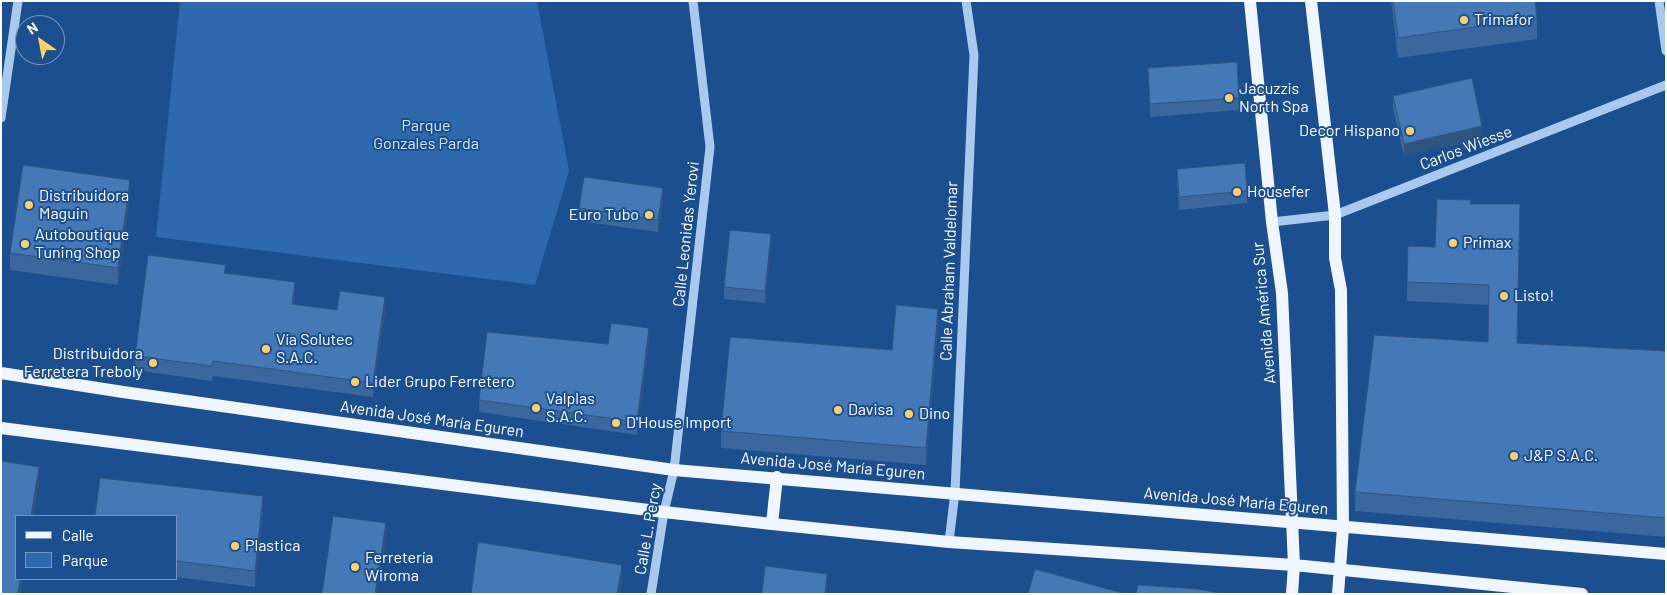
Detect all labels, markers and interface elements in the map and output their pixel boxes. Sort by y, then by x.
place label: Trimafor [1474,10,1533,30]
marker: Trimafor [1458,14,1470,26]
north arrow [15,15,65,65]
text: N [24,18,41,38]
place label: Jacuzzis North Spa [1239,79,1309,117]
marker: Jacuzzis North Spa [1223,92,1235,104]
park label: Parque Gonzales Parda [373,116,479,154]
place label: Decor Hispano [1299,121,1400,141]
street label: Carlos Wiesse [1417,122,1515,174]
marker: Decor Hispano [1404,125,1416,137]
street label: Calle Leonidas Yerovi [669,160,703,308]
street label: Calle Abraham Valdelomar [936,181,962,361]
place label: Housefer [1247,182,1310,202]
place label: Distribuidora Maguin [39,186,129,224]
marker: Housefer [1231,186,1243,198]
marker: Distribuidora Maguin [23,199,35,211]
place label: Euro Tubo [569,205,639,225]
marker: Euro Tubo [643,209,655,221]
place label: Autoboutique Tuning Shop [35,225,129,263]
place label: Primax [1463,233,1511,253]
marker: Primax [1447,237,1459,249]
marker: Autoboutique Tuning Shop [19,238,31,250]
street label: Avenida América Sur [1248,241,1280,385]
place label: Listo! [1514,286,1554,306]
marker: Listo! [1498,290,1510,302]
place label: Vía Solutec S.A.C. [276,330,353,368]
marker: Vía Solutec S.A.C. [260,343,272,355]
place label: Distribuidora Ferretera Treboly [24,344,143,382]
marker: Distribuidora Ferretera Treboly [147,357,159,369]
place label: Lider Grupo Ferretero [365,372,515,392]
marker: Lider Grupo Ferretero [349,376,361,388]
place label: Valplas S.A.C. [546,389,595,427]
street label: Avenida José María Eguren [339,397,525,441]
place label: Davisa [848,400,893,420]
marker: Valplas S.A.C. [530,402,542,414]
marker: Davisa [832,404,844,416]
place label: Dino [919,404,950,424]
marker: Dino [903,408,915,420]
place label: D'House Import [626,413,732,433]
marker: D'House Import [610,417,622,429]
place label: J&P S.A.C. [1524,446,1598,466]
street label: Avenida José María Eguren [740,448,926,484]
marker: J&P S.A.C. [1508,450,1520,462]
street label: Calle L. Percy [630,482,666,576]
street label: Avenida José María Eguren [1143,483,1329,519]
legend [15,515,178,580]
text: Calle [62,526,94,544]
place label: Plastica [245,536,300,556]
marker: Plastica [229,540,241,552]
place label: Ferretería Wiroma [365,548,433,586]
text: Parque [62,551,108,569]
marker: Ferretería Wiroma [349,561,361,573]

